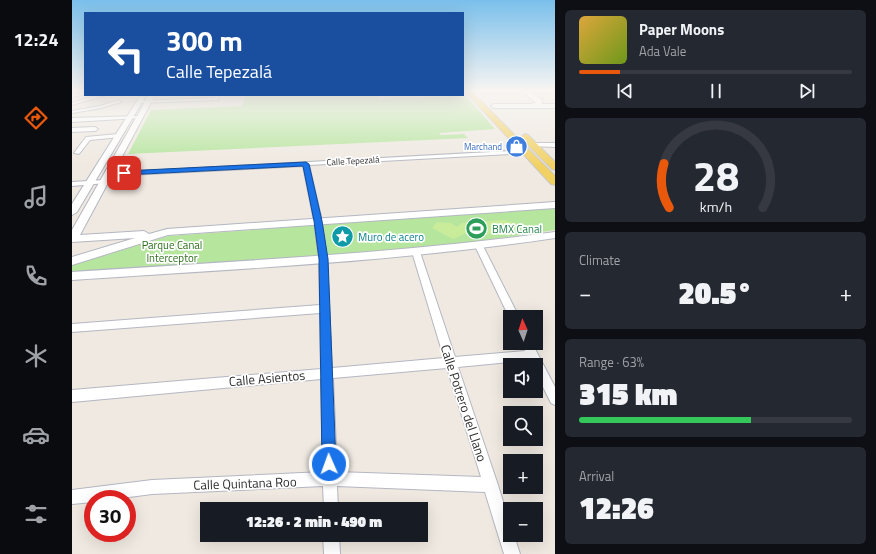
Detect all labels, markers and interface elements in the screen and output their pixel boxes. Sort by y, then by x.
text: Paper Moons [639,18,724,41]
text: 300 m [166,19,243,62]
text: 12:24 [14,26,58,53]
icon: left [100,28,152,80]
text: Ada Vale [639,41,686,61]
text: Calle Tepezalá [166,58,272,85]
icon: previous [614,80,636,102]
icon: pause [705,80,727,102]
icon: next [796,80,818,102]
icon: directions [22,104,50,132]
shop icon: Marchand [504,134,530,160]
place label: Marchand [464,140,502,153]
text: 28 [692,143,739,206]
street label: Calle Tepezalá [326,153,380,168]
pin [107,156,141,190]
icon: arrive [113,162,135,184]
icon: music [22,183,50,211]
text: km/h [699,195,732,217]
sports icon: BMX Canal [464,216,490,242]
place label: BMX Canal [492,221,542,237]
place icon: Muro de acero [330,224,356,250]
place label: Muro de acero [358,229,424,245]
park label: Parque Canal Interceptor [142,237,202,266]
text: Climate [579,250,620,270]
icon: phone [22,262,50,290]
text: 20.5° [678,270,753,316]
text: − [579,276,591,310]
text: + [840,276,852,310]
north arrow [503,310,543,350]
map controls [503,310,543,542]
icon: climate [22,342,50,370]
street label: Calle Potrero del Llano [436,342,492,464]
text: Range · 63% [579,352,644,372]
button: sound [503,358,543,398]
street label: Calle Asientos [228,365,306,391]
text: 315 km [579,371,677,417]
button: search [503,406,543,446]
icon: car [22,421,50,449]
position arrow [308,443,350,485]
button: + [503,454,543,494]
text: Arrival [579,466,614,486]
street label: Calle Quintana Roo [193,471,297,495]
text: 12:26 [579,485,654,531]
speed limit sign: 30 [84,490,136,542]
icon: filters [22,500,50,528]
button: − [503,502,543,542]
text: 12:26 · 2 min · 490 m [246,510,382,533]

